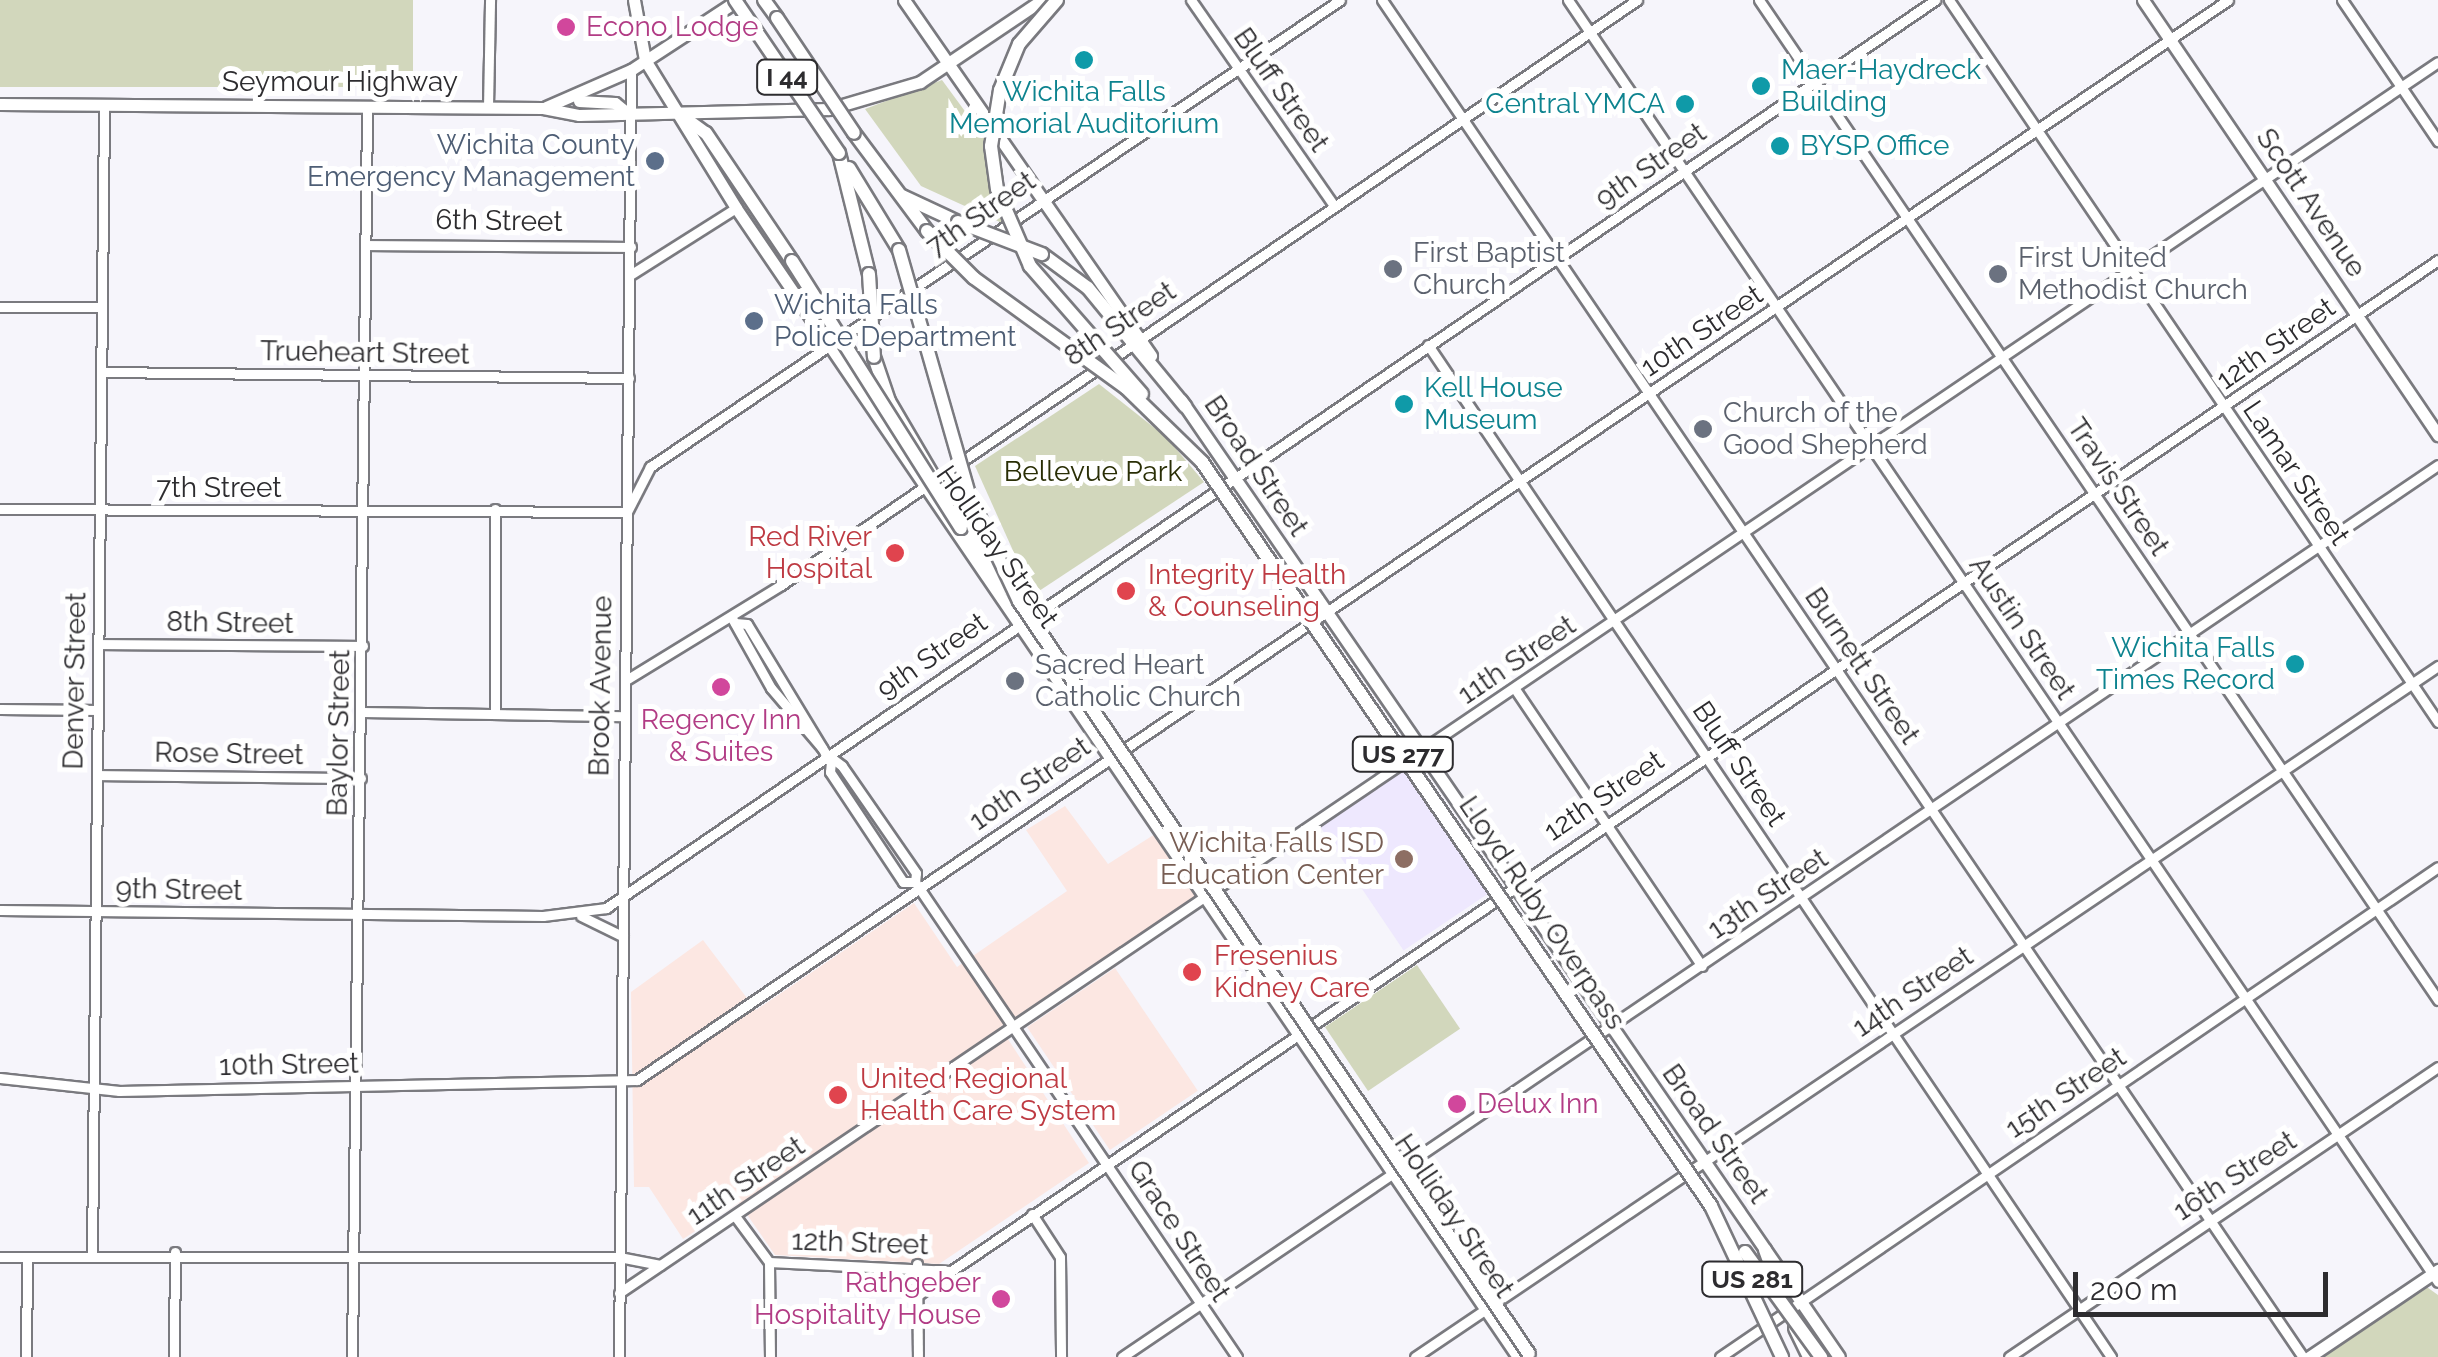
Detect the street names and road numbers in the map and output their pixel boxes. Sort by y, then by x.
street label: Bluff Street [1226,21,1336,159]
road number: I 44 [754,57,820,97]
street label: Seymour Highway [222,65,458,99]
street label: 9th Street [1589,116,1713,216]
street label: Scott Avenue [2249,122,2373,284]
street label: 7th Street [920,164,1042,264]
street label: 6th Street [435,203,563,239]
street label: 8th Street [1058,275,1182,373]
street label: 10th Street [1635,278,1769,384]
street label: 12th Street [2210,291,2342,397]
street label: Trueheart Street [260,334,470,372]
street label: Broad Street [1197,389,1315,543]
street label: Lamar Street [2235,394,2357,552]
street label: Travis Street [2060,412,2176,562]
street label: Holliday Street [929,459,1065,635]
street label: 7th Street [156,471,282,505]
street label: Austin Street [1962,550,2082,706]
street label: Burnett Street [1797,581,1927,751]
street label: Denver Street [57,592,93,770]
street label: Brook Avenue [583,595,619,777]
street label: 8th Street [166,605,294,641]
street label: 9th Street [870,606,994,706]
street label: 11th Street [1452,608,1582,712]
street label: Baylor Street [321,649,357,817]
street label: Bluff Street [1685,695,1793,833]
street label: 10th Street [963,730,1097,838]
road number: US 277 [1350,734,1456,774]
street label: Rose Street [154,736,304,772]
street label: 12th Street [1538,744,1670,848]
street label: Lloyd Ruby Overpass [1451,790,1633,1036]
street label: 13th Street [1702,842,1834,946]
street label: 9th Street [115,872,243,908]
street label: 14th Street [1847,940,1979,1044]
street label: 15th Street [2000,1041,2132,1145]
street label: 10th Street [219,1047,359,1083]
street label: Broad Street [1655,1058,1775,1210]
street label: 16th Street [2167,1124,2303,1228]
street label: Holliday Street [1387,1128,1521,1304]
street label: 11th Street [681,1129,811,1233]
street label: Grace Street [1121,1154,1237,1308]
street label: 12th Street [791,1224,929,1262]
road number: US 281 [1700,1259,1804,1299]

